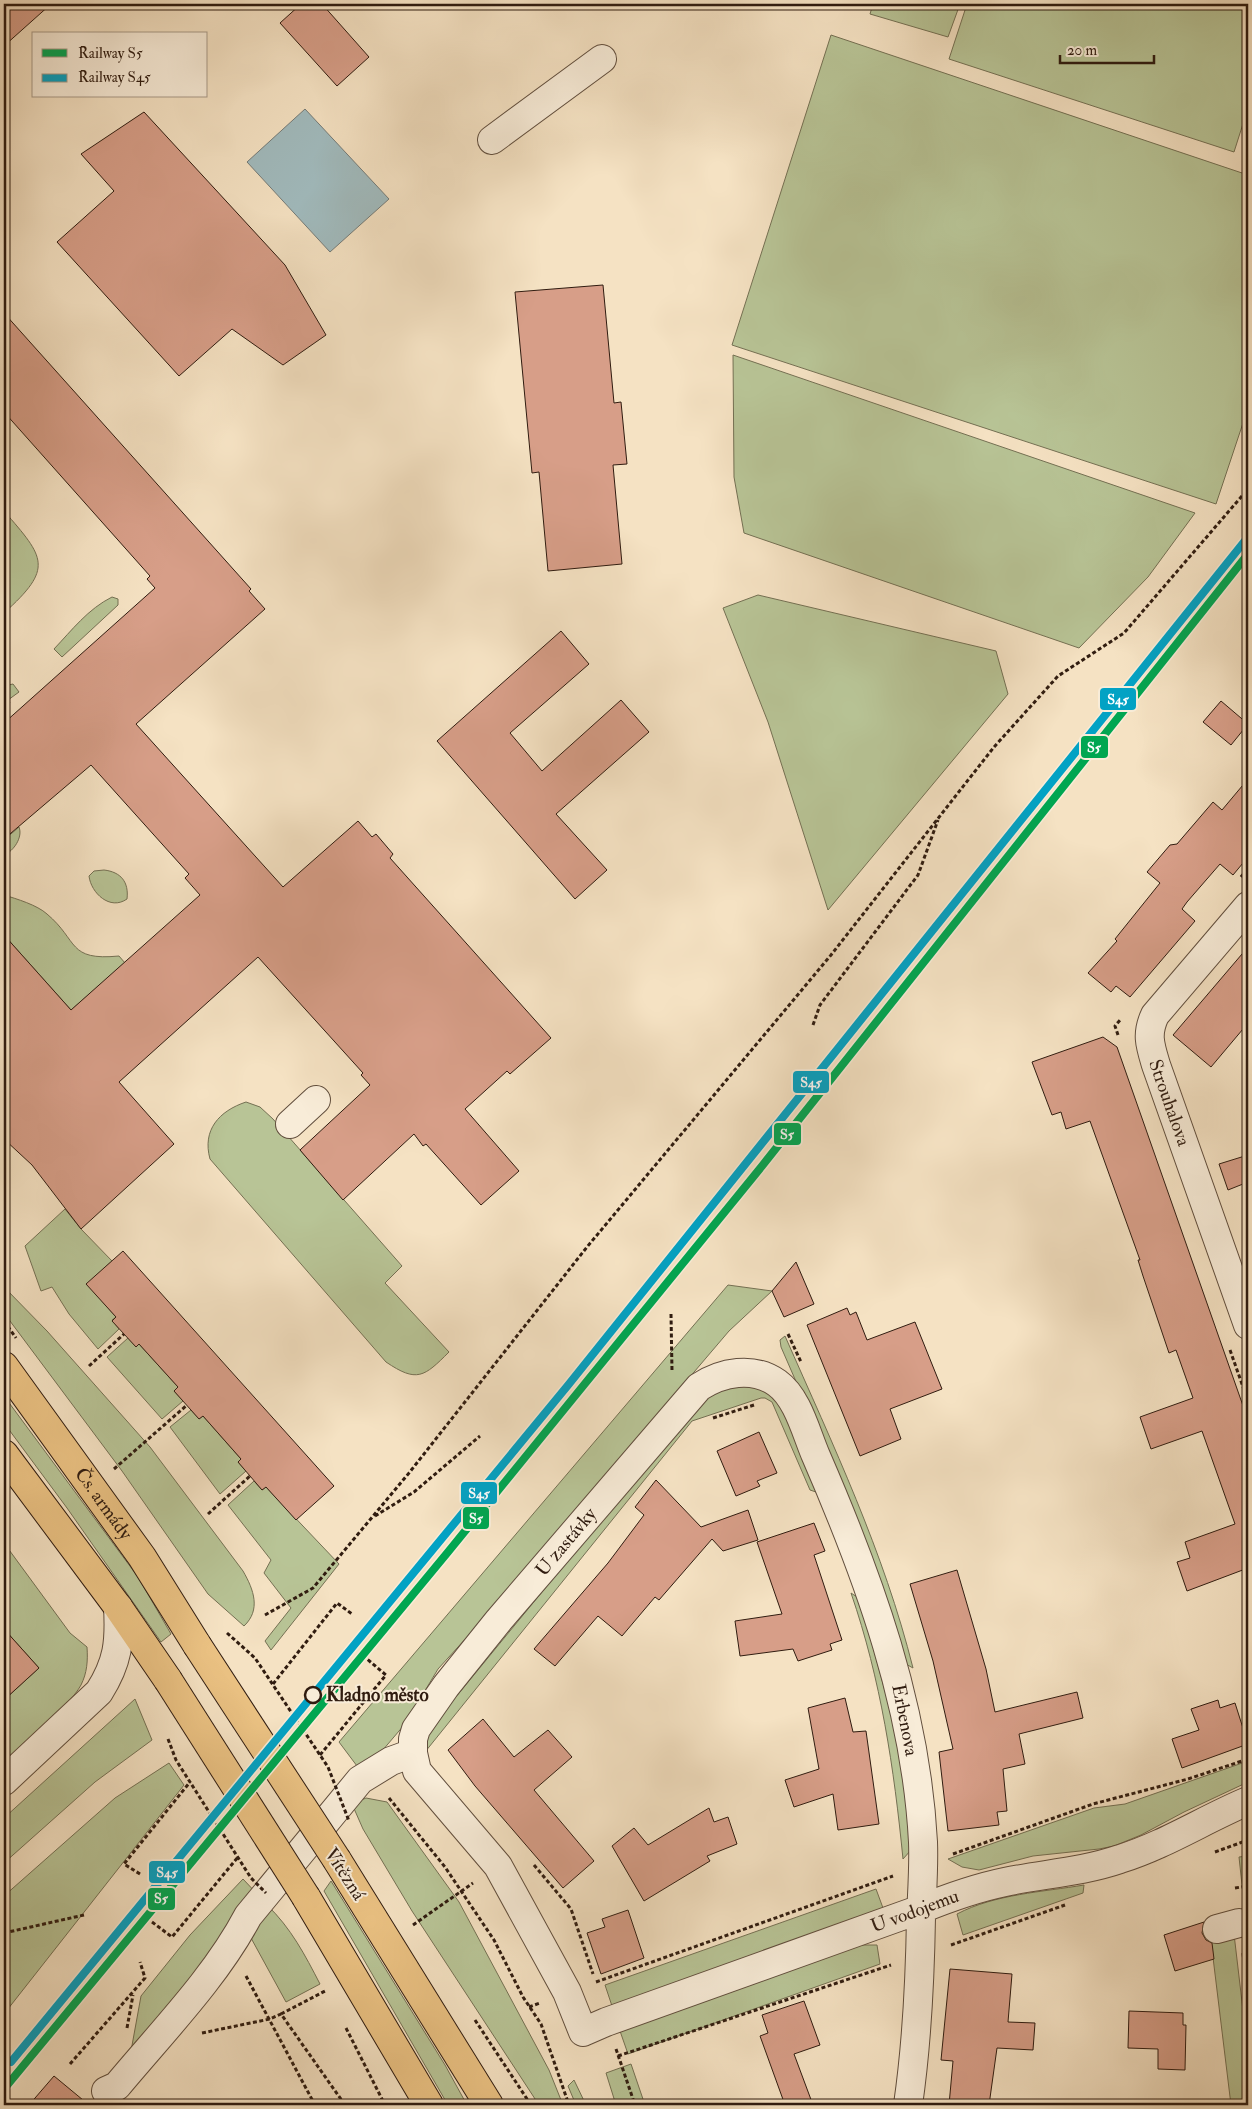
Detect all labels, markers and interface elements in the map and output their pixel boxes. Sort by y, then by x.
legend [32,32,208,98]
scale bar [1060,32,1153,64]
text: 20 m [1067,41,1097,60]
text: Railway S5 [78,44,143,63]
text: Railway S45 [78,68,151,87]
line badge: S45 [1099,687,1137,711]
text: S45 [1107,691,1130,708]
line badge: S5 [1080,735,1109,759]
text: S5 [1087,739,1102,756]
street label: Strouhalova [1143,1056,1196,1150]
line badge: S45 [792,1070,830,1094]
text: S45 [800,1074,823,1091]
line badge: S5 [773,1122,802,1146]
text: S5 [780,1126,795,1143]
street label: Čs. armády [69,1462,138,1545]
line badge: S45 [460,1481,498,1505]
text: S45 [468,1485,491,1502]
street label: U zastávky [530,1502,602,1581]
line badge: S5 [462,1506,490,1530]
text: S5 [469,1510,484,1527]
street label: Erbenova [886,1682,924,1758]
place label: Kladno město [326,1683,429,1707]
marker: Kladno město [304,1686,322,1704]
street label: Vítězná [319,1843,371,1905]
line badge: S45 [148,1860,186,1884]
text: S45 [156,1864,179,1881]
street label: U vodojemu [867,1884,962,1938]
line badge: S5 [147,1887,176,1911]
text: S5 [154,1890,169,1907]

